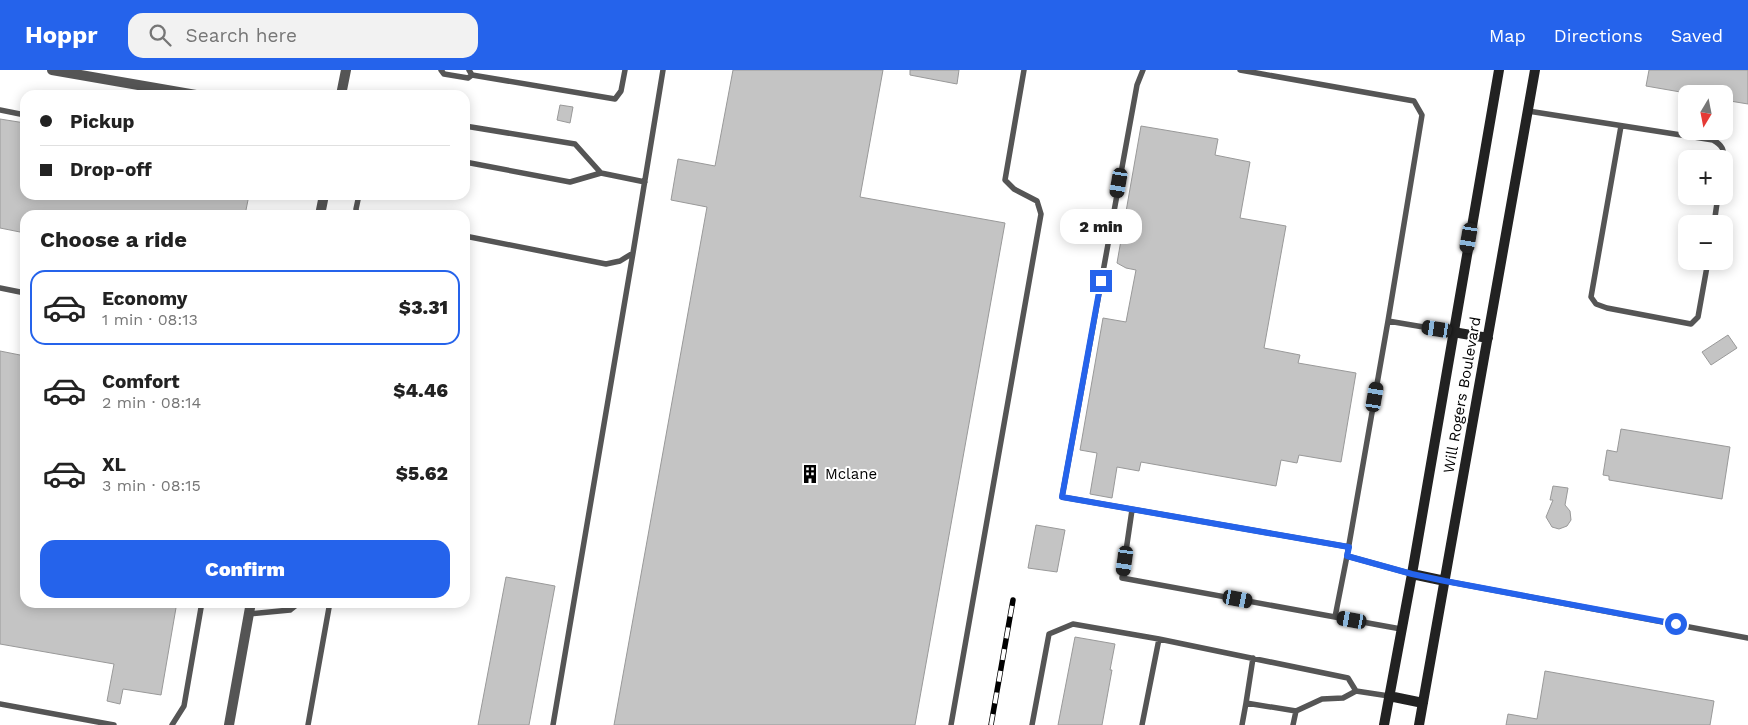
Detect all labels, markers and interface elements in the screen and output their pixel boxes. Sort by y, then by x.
search box [128,13,478,58]
text: Hoppr [25,21,98,49]
icon: search [146,21,174,49]
text: Search here [186,24,297,47]
text: Map [1489,25,1526,46]
text: Directions [1554,25,1643,46]
text: Saved [1671,25,1723,46]
north arrow [1678,85,1732,140]
map controls [1678,85,1733,270]
text: Pickup [70,110,134,133]
button: + [1678,150,1733,205]
text: Drop-off [70,158,152,181]
car [1109,167,1128,199]
callout: 2 min [1060,208,1142,244]
button: − [1678,215,1733,270]
text: 2 min [1079,217,1123,236]
car [1459,222,1478,254]
text: Choose a ride [40,227,187,252]
route end [1090,270,1112,292]
icon: car [42,285,87,330]
text: Economy [102,287,187,310]
text: $3.31 [399,296,448,319]
text: 1 min · 08:13 [102,310,198,329]
street label: Will Rogers Boulevard [1439,315,1485,475]
car [1421,319,1452,339]
icon: car [42,368,87,413]
text: Comfort [102,370,180,393]
text: $4.46 [393,379,448,402]
car [1365,381,1384,413]
text: 2 min · 08:14 [102,393,201,412]
icon: car [42,451,87,496]
text: XL [102,453,126,476]
text: $5.62 [396,462,448,485]
building icon: Mclane [799,463,821,485]
place label: Mclane [825,465,877,483]
text: 3 min · 08:15 [102,476,201,495]
button: Confirm [40,540,450,598]
car [1115,545,1134,577]
car [1221,589,1254,609]
car [1335,610,1368,630]
route start [1665,613,1687,635]

